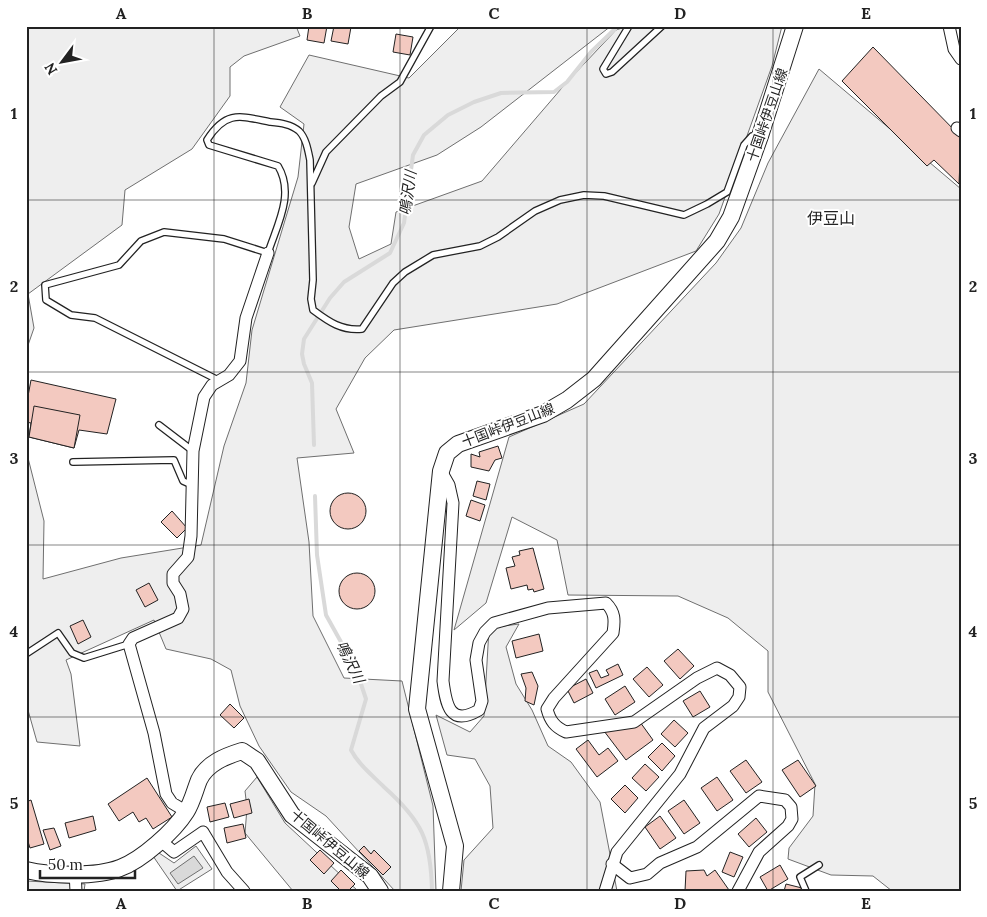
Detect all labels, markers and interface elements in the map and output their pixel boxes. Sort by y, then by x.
text: A [116,3,127,23]
text: B [302,3,313,23]
text: C [488,3,500,23]
text: D [674,3,686,23]
text: E [861,3,871,23]
north arrow [38,38,88,88]
text: N [40,59,61,78]
street label: 十国峠伊豆山線 [743,66,791,164]
text: 1 [11,103,17,123]
text: 1 [970,103,976,123]
water label: 鳴沢川 [395,167,420,217]
district label: 伊豆山 [807,208,855,228]
text: 2 [10,276,18,296]
text: 2 [969,276,977,296]
street label: 十国峠伊豆山線 [459,399,557,451]
text: 3 [10,448,19,468]
text: 3 [969,448,978,468]
text: 4 [10,621,19,641]
text: 4 [969,621,978,641]
water label: 鳴沢川 [332,637,370,688]
text: 5 [10,793,19,813]
text: 5 [969,793,978,813]
street label: 十国峠伊豆山線 [287,806,373,882]
scale bar [40,847,135,879]
text: 50 m [48,855,83,874]
text: A [116,893,127,913]
text: B [302,893,313,913]
text: C [488,893,500,913]
text: D [674,893,686,913]
text: E [861,893,871,913]

